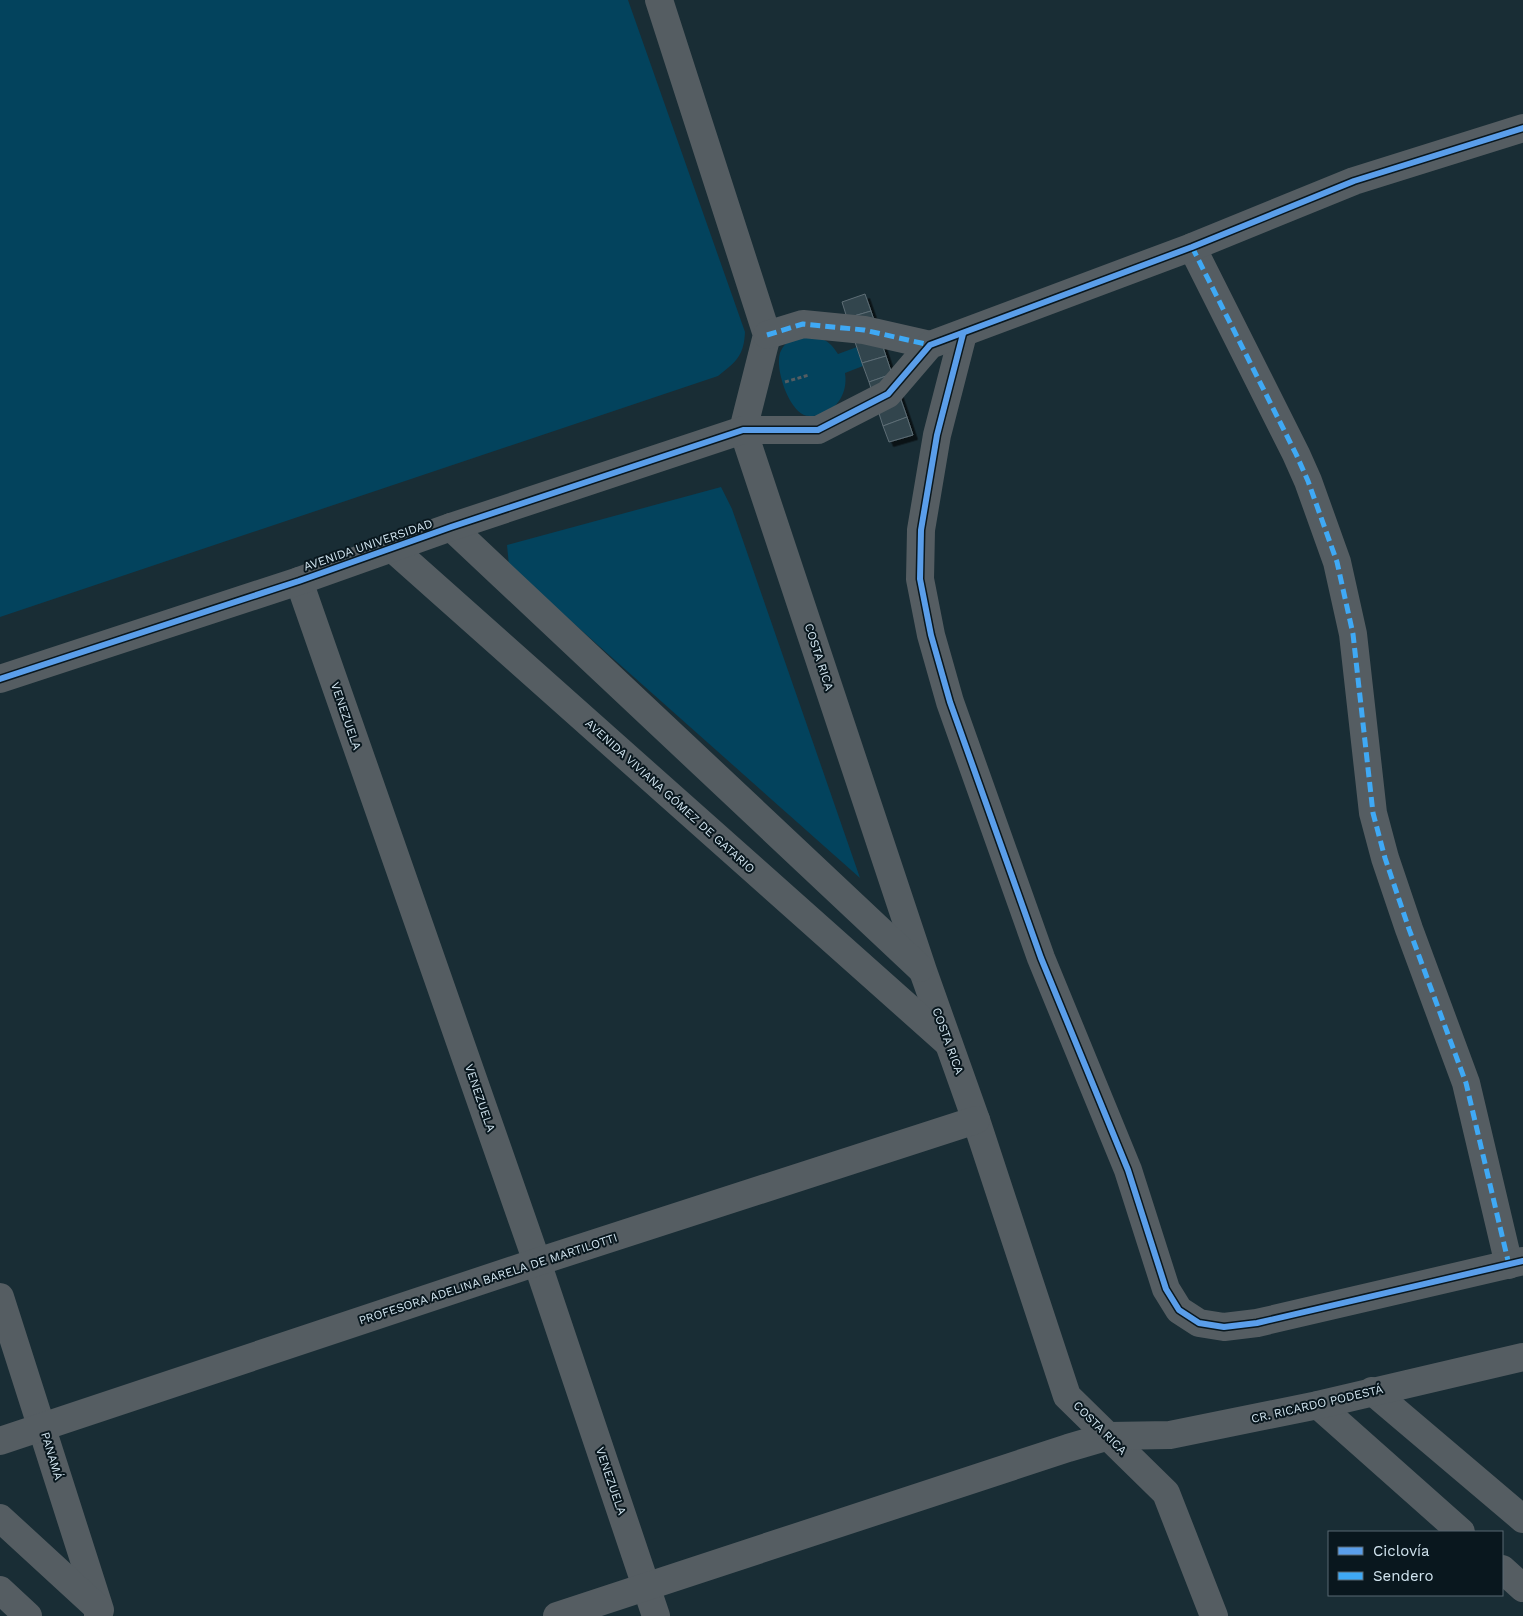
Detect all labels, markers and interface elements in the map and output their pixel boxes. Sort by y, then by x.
street label: AVENIDA UNIVERSIDAD [302,516,434,574]
street label: COSTA RICA [802,622,836,692]
street label: VENEZUELA [328,680,364,752]
street label: AVENIDA VIVIANA GÓMEZ DE GATARIO [582,716,758,876]
street label: COSTA RICA [929,1006,967,1076]
street label: VENEZUELA [462,1062,498,1134]
street label: PROFESORA ADELINA BARELA DE MARTILOTTI [357,1230,619,1328]
street label: CR. RICARDO PODESTÁ [1250,1382,1384,1426]
street label: COSTA RICA [1070,1398,1130,1458]
street label: PANAMÁ [38,1430,66,1482]
street label: VENEZUELA [593,1445,629,1517]
legend [1328,1531,1503,1596]
text: Ciclovía [1373,1542,1430,1560]
text: Sendero [1373,1567,1434,1585]

